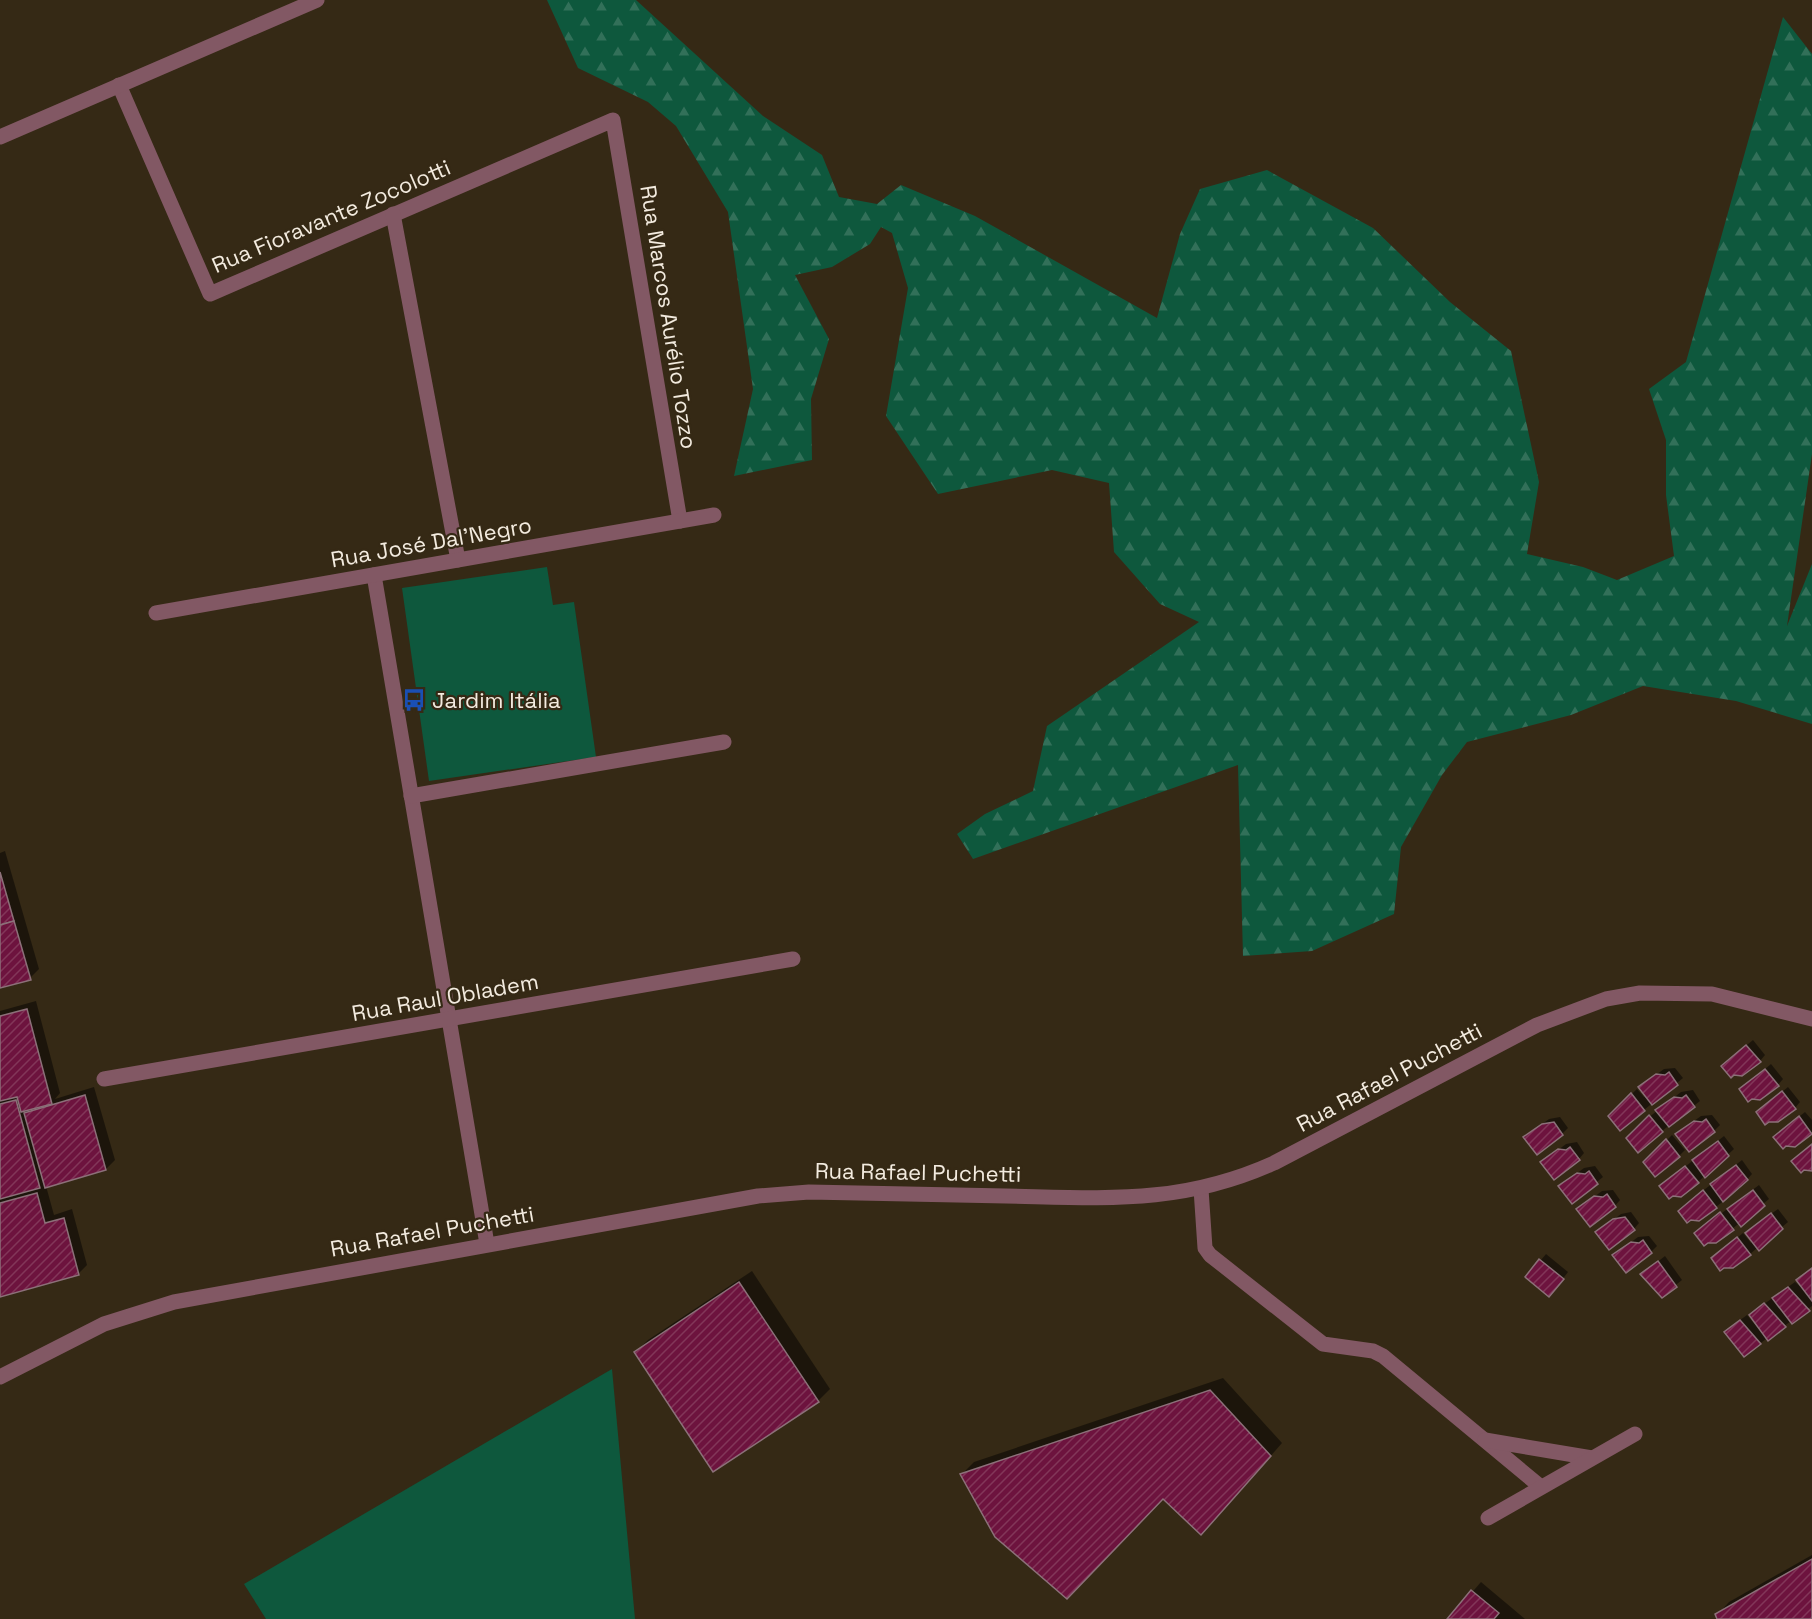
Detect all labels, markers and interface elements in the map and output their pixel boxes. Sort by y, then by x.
street label: Rua Fioravante Zocolotti [207,153,455,279]
street label: Rua Marcos Aurélio Tozzo [634,183,704,451]
street label: Rua José Dal'Negro [328,511,534,573]
place label: Jardim Itália [432,686,561,714]
bus stop icon: Jardim Itália [401,687,427,713]
street label: Rua Raul Obladem [349,967,541,1027]
street label: Rua Rafael Puchetti [1291,1016,1487,1138]
street label: Rua Rafael Puchetti [815,1156,1021,1188]
street label: Rua Rafael Puchetti [328,1199,536,1263]

